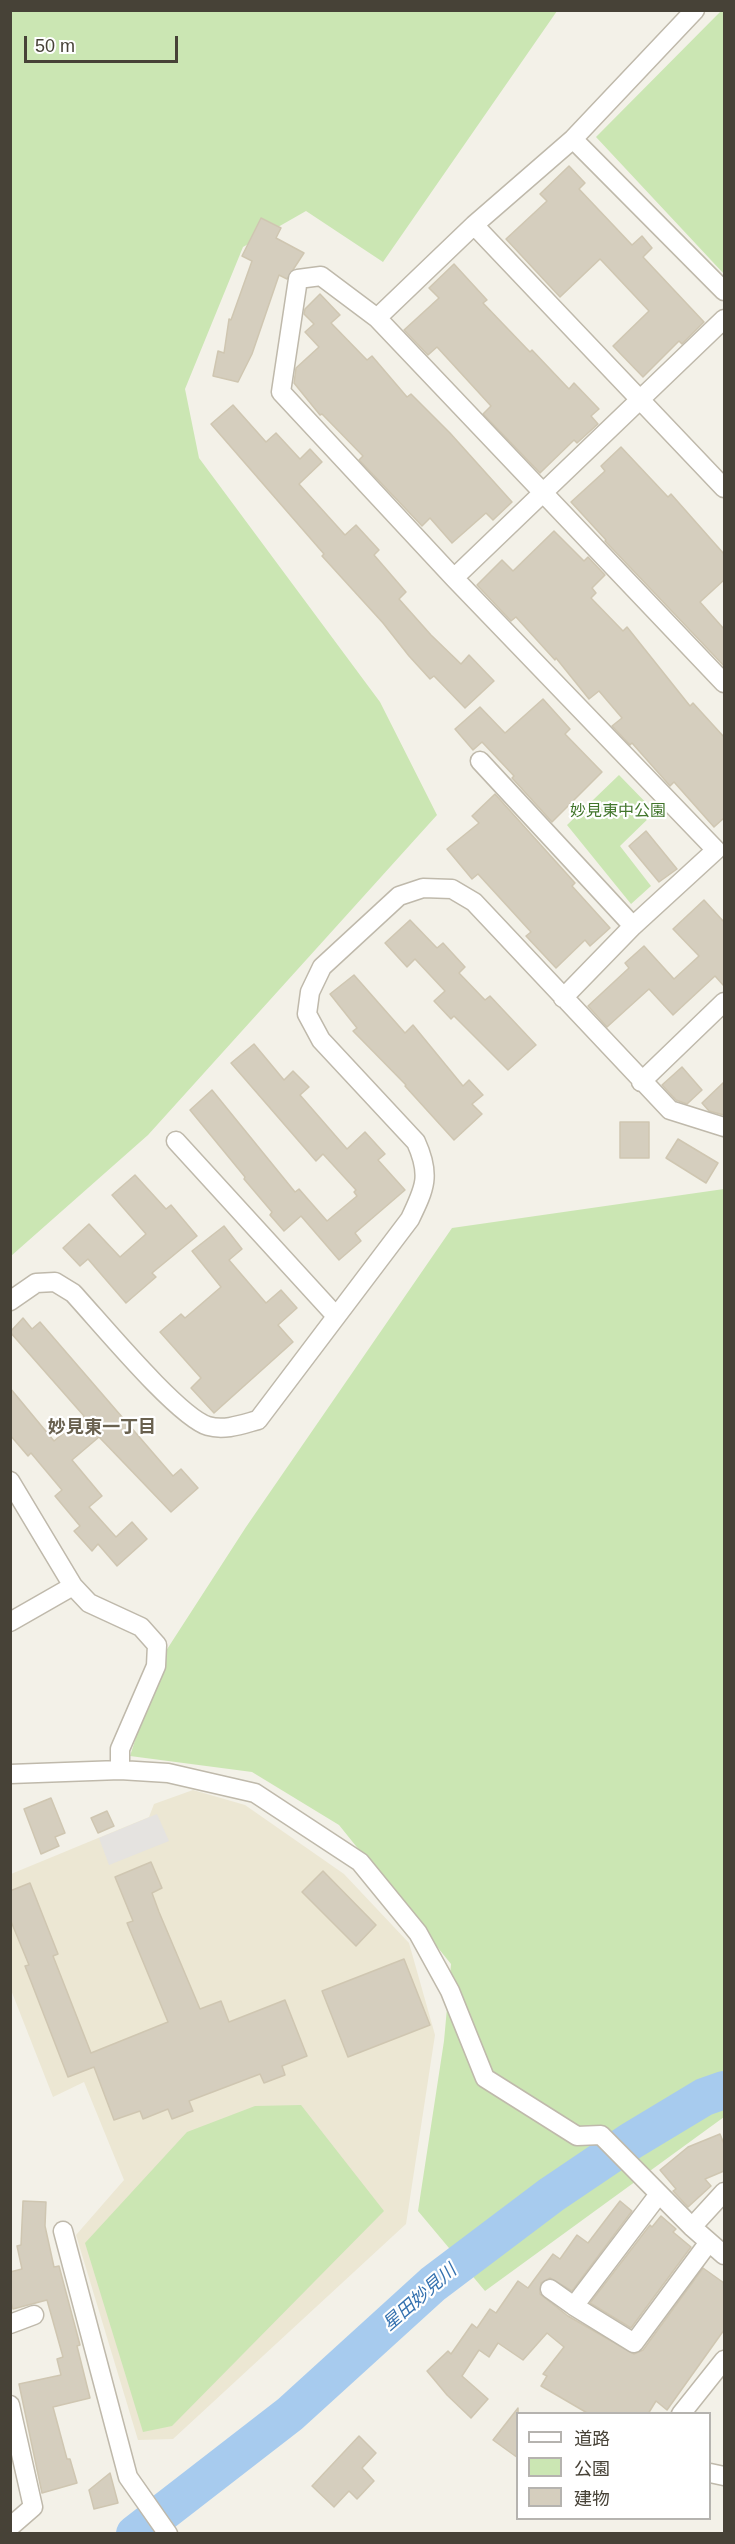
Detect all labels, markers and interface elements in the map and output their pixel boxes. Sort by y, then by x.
scale bar [27,24,182,62]
text: 50 m [35,36,75,56]
park label: 妙見東中公園 [570,802,666,822]
district label: 妙見東一丁目 [48,1417,156,1439]
water label: 星田妙見川 [379,2260,461,2336]
legend [516,2412,711,2520]
text: 道路 [574,2429,610,2449]
text: 公園 [574,2459,610,2479]
text: 建物 [574,2489,610,2509]

